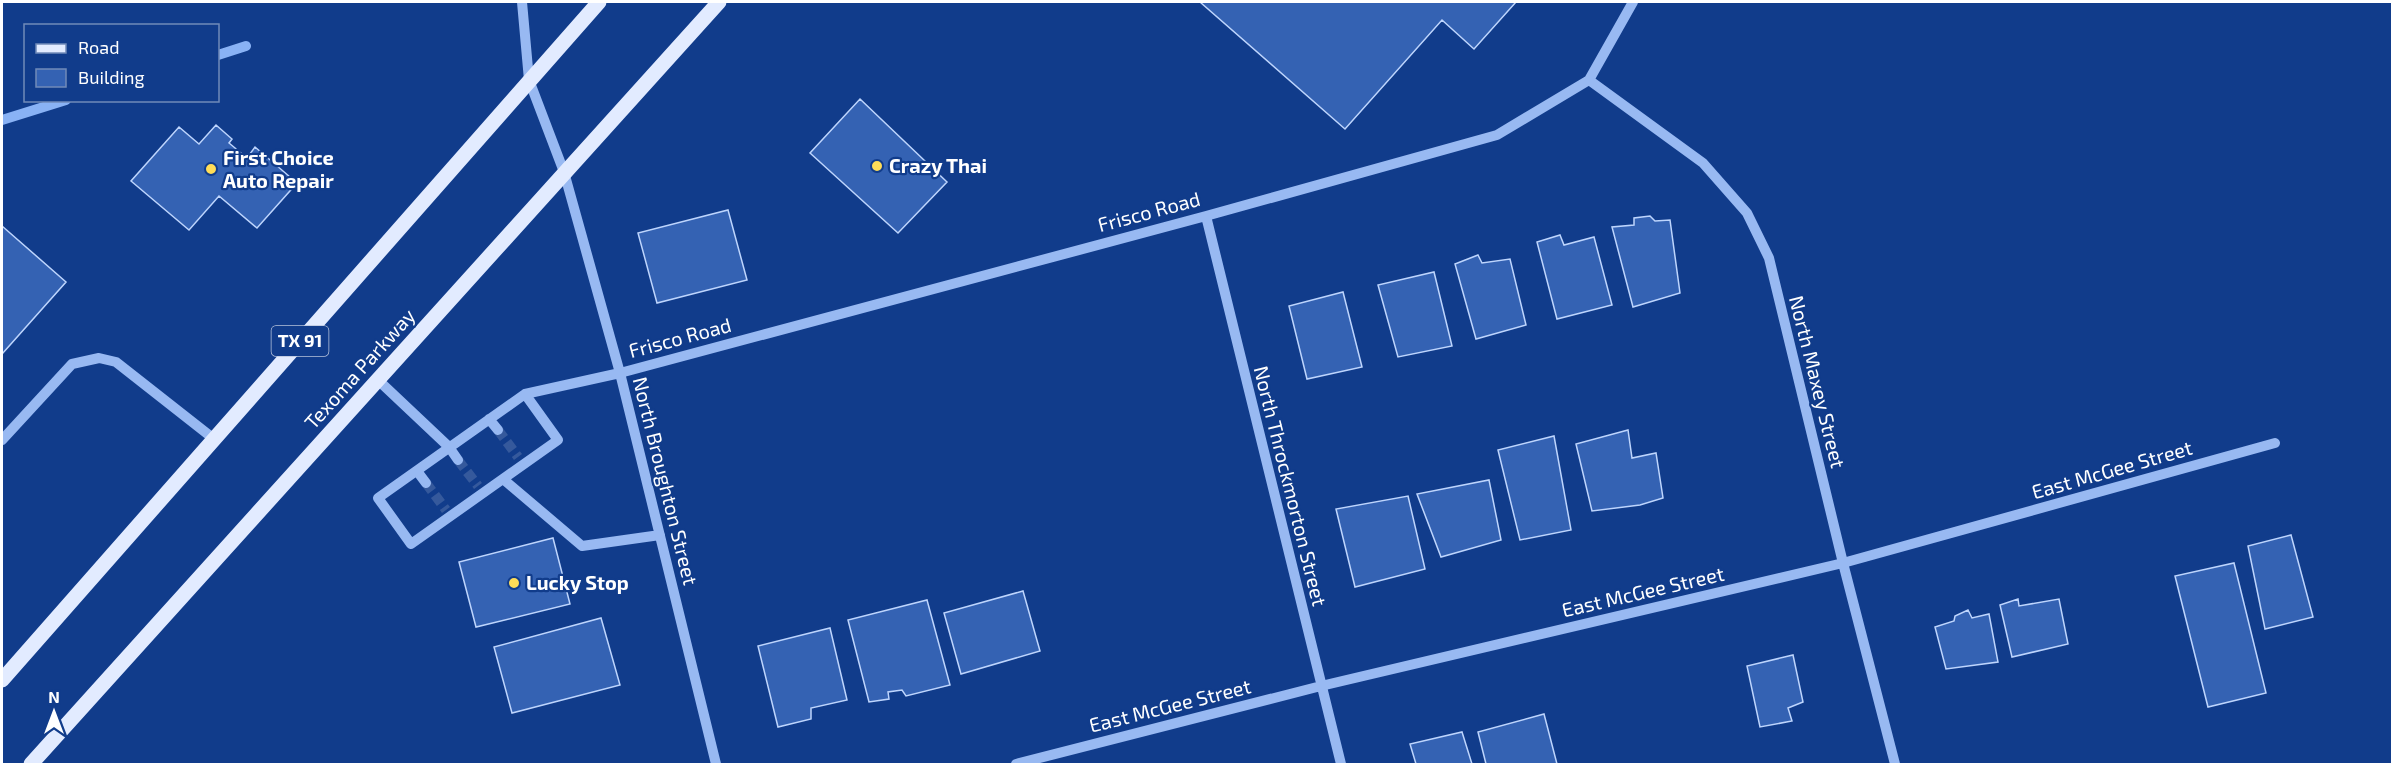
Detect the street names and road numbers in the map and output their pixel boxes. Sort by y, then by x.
street label: Frisco Road [1095,186,1203,236]
street label: North Maxey Street [1785,293,1851,471]
street label: Texoma Parkway [299,303,420,433]
street label: Frisco Road [626,312,734,362]
road number: TX 91 [272,326,328,356]
street label: North Throckmorton Street [1249,363,1333,609]
street label: North Broughton Street [628,374,704,588]
street label: East McGee Street [2029,435,2195,503]
street label: East McGee Street [1559,561,1727,621]
street label: East McGee Street [1086,673,1253,737]

